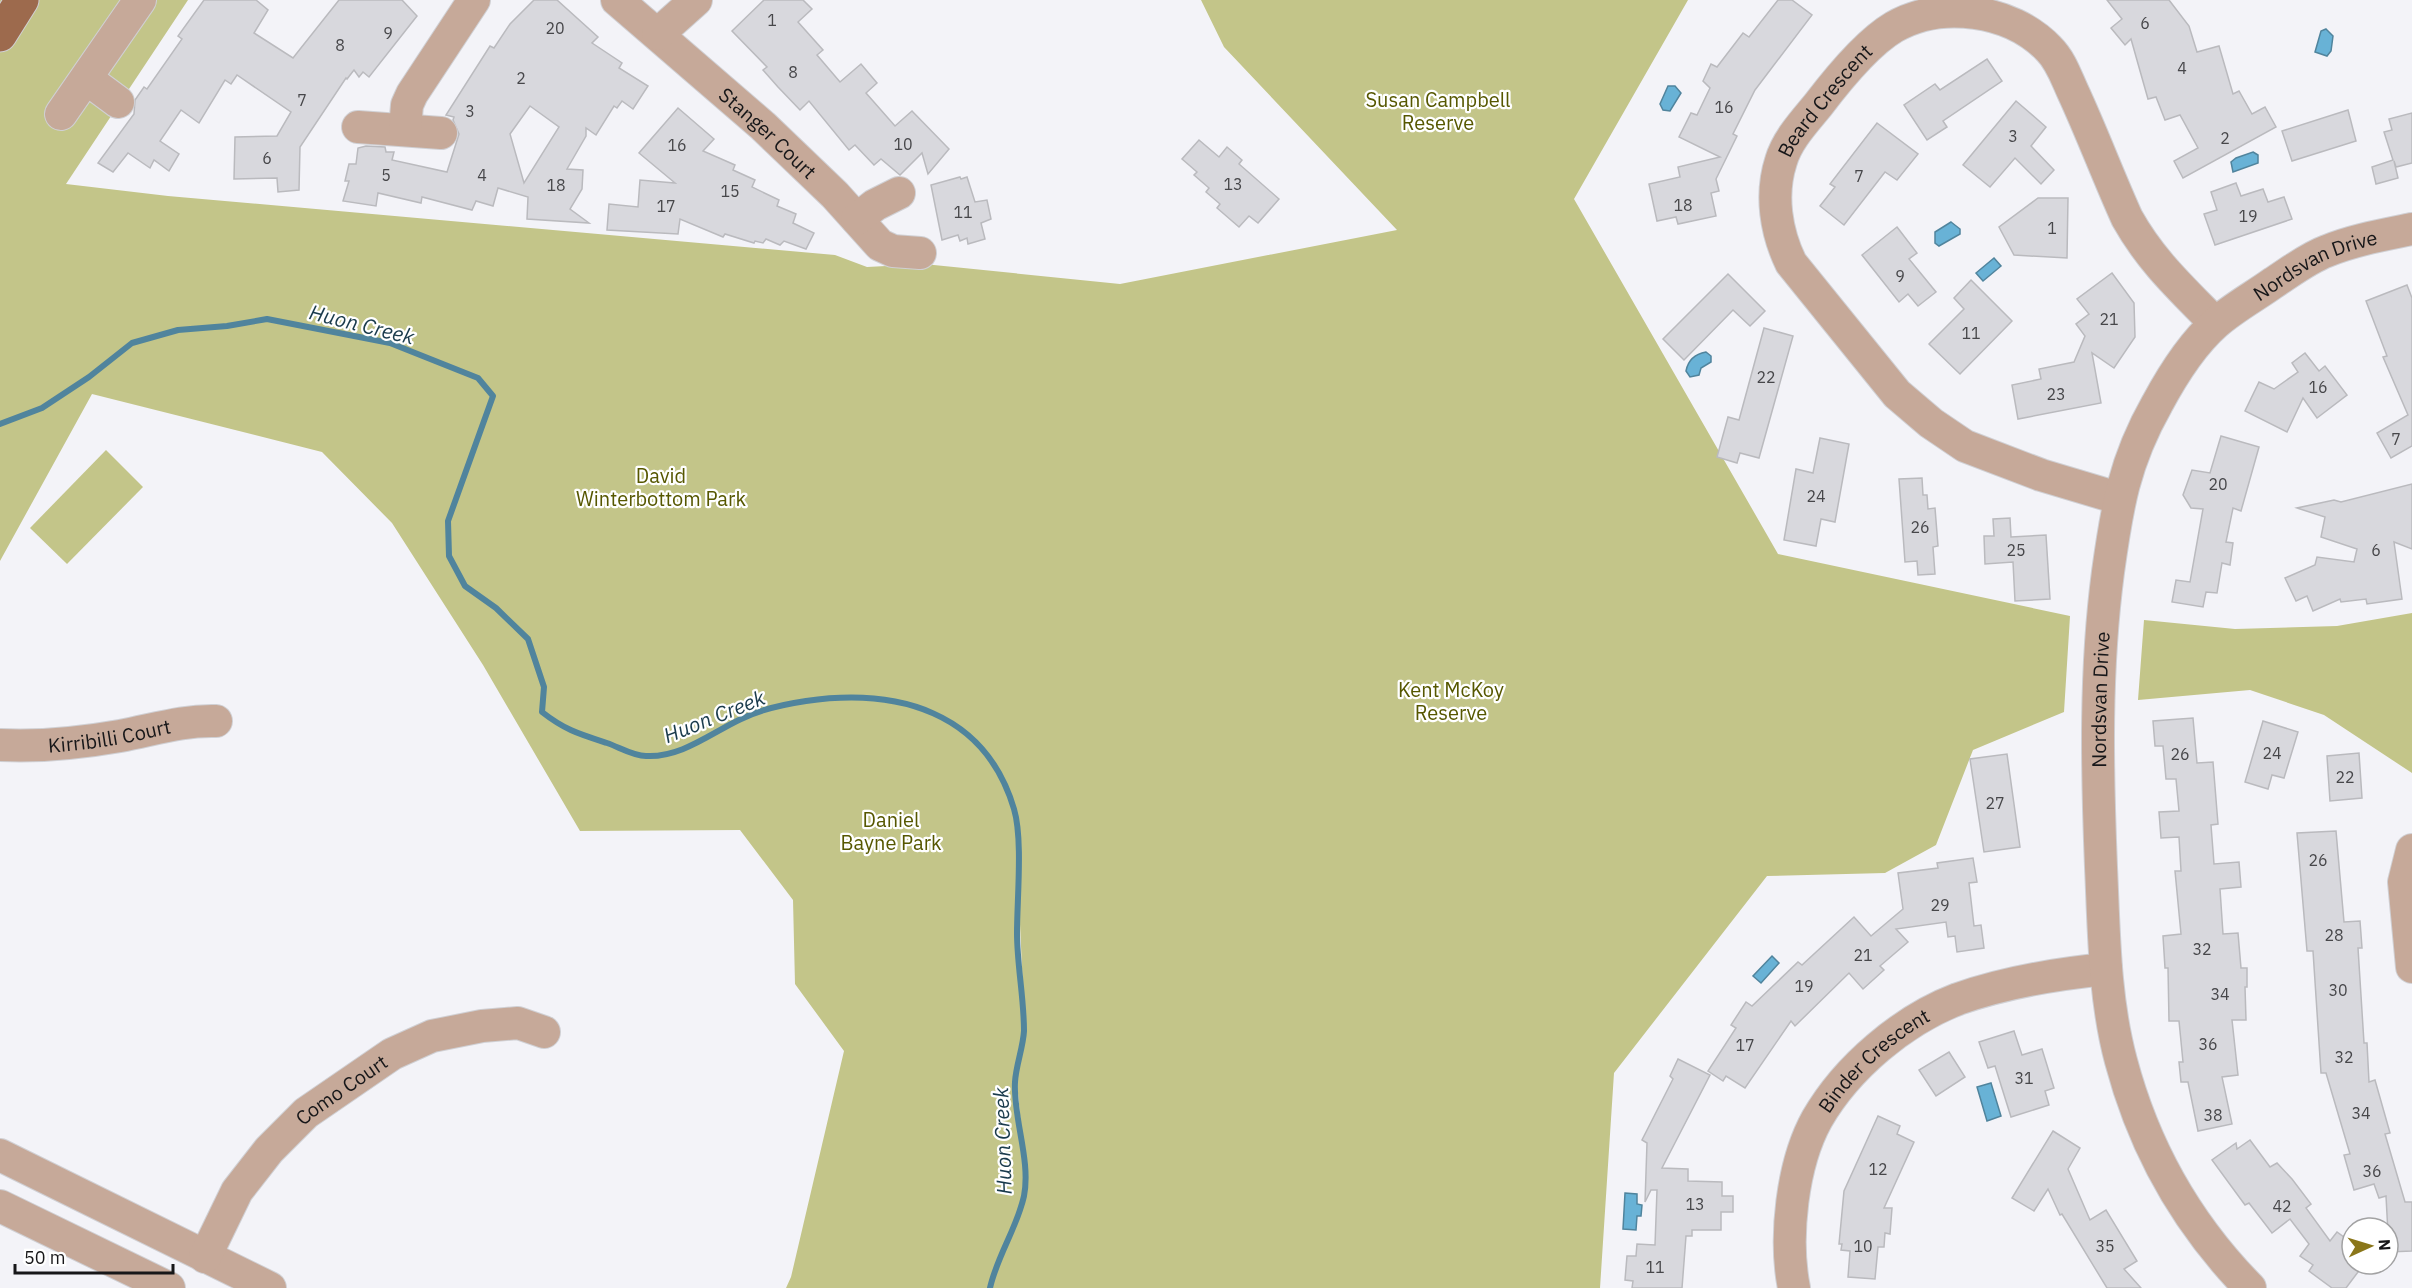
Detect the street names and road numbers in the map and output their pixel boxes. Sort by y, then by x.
street label: Beard Crescent [1771,38,1878,161]
street label: Stanger Court [714,81,823,184]
street label: Nordsvan Drive [2247,223,2380,307]
street label: Nordsvan Drive [2084,630,2115,768]
street label: Kirribilli Court [47,712,173,758]
street label: Binder Crescent [1811,1002,1934,1117]
street label: Como Court [289,1048,392,1130]

